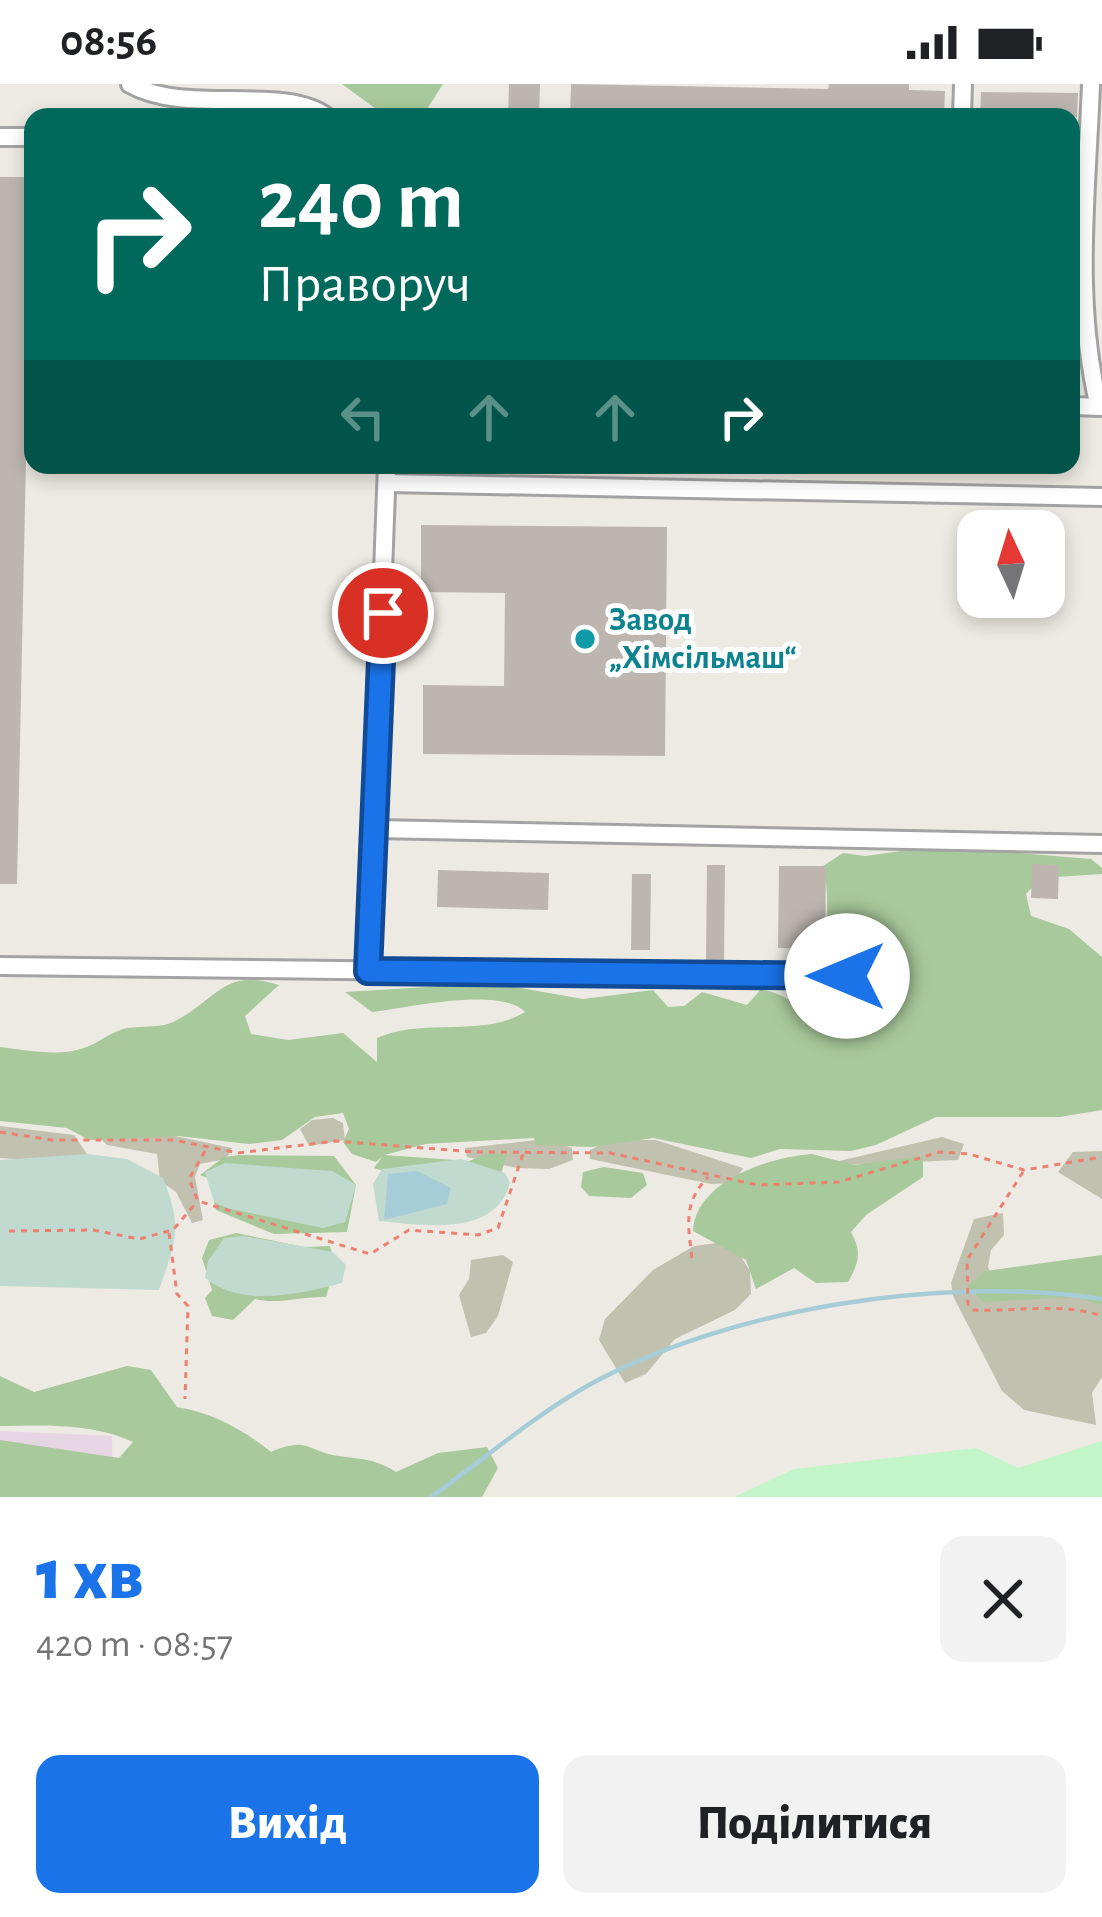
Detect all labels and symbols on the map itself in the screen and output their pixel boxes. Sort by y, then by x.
north arrow [957,510,1065,618]
pin [332,562,434,664]
place label: Завод „Хімсільмаш“ [609,604,797,675]
marker: Завод „Хімсільмаш“ [572,626,598,652]
position arrow [784,913,910,1039]

